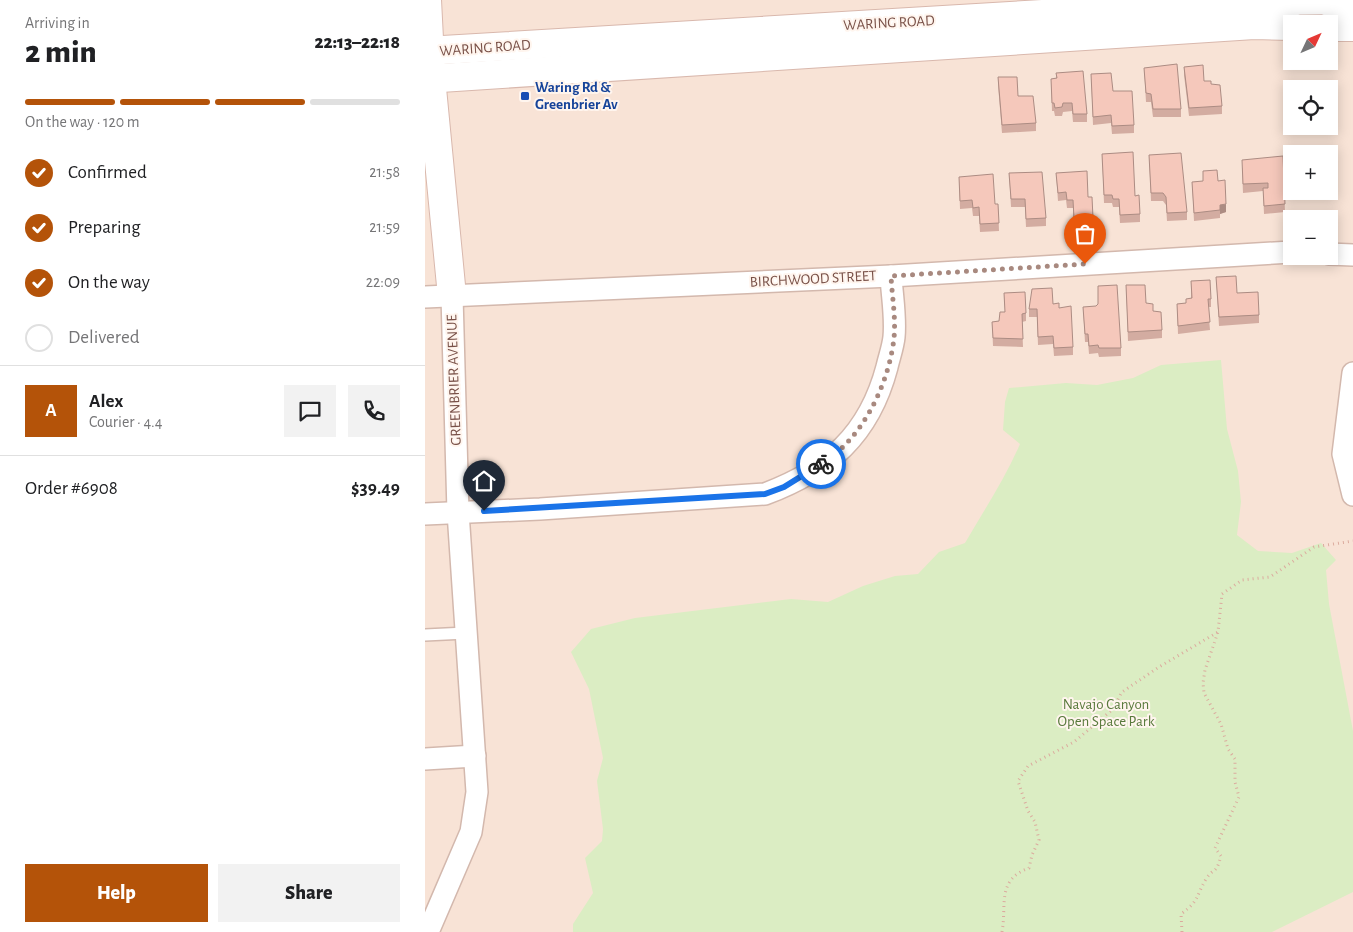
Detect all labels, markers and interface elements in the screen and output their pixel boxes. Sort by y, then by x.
street label: WARING ROAD [843,13,935,33]
text: Arriving in [25,15,90,31]
north arrow [1283,15,1337,70]
map controls [1283,15,1338,265]
text: 22:13–22:18 [314,33,400,52]
text: 2 min [25,36,97,68]
street label: WARING ROAD [439,37,531,59]
place label: Waring Rd & Greenbrier Av [535,80,618,112]
button: locate [1283,80,1338,135]
marker: Waring Rd & Greenbrier Av [519,90,531,102]
text: On the way · 120 m [25,114,140,130]
button: + [1283,145,1338,200]
icon: check [25,159,53,187]
text: Confirmed [68,163,147,182]
text: 21:58 [369,164,400,180]
button: − [1283,210,1338,265]
pin [1064,213,1106,264]
icon: check [25,214,53,242]
text: Preparing [68,218,141,237]
text: 21:59 [369,219,400,235]
icon: bag [1071,220,1099,248]
street label: BIRCHWOOD STREET [749,268,877,290]
icon: check [25,269,53,297]
text: On the way [68,273,150,292]
text: 22:09 [366,274,400,290]
street label: GREENBRIER AVENUE [444,314,464,446]
text: Delivered [68,328,140,347]
button: chat [284,385,336,437]
button: phone [348,385,400,437]
text: Alex [89,392,123,411]
text: A [45,401,57,420]
text: Courier · 4.4 [89,414,162,430]
courier [796,439,846,489]
icon: bike [807,450,835,478]
pin [463,460,505,511]
icon: home [470,467,498,495]
text: Order #6908 [25,479,118,498]
text: $39.49 [351,479,400,498]
park label: Navajo Canyon Open Space Park [1058,697,1155,729]
button: Help [25,864,208,922]
button: Share [218,864,400,922]

